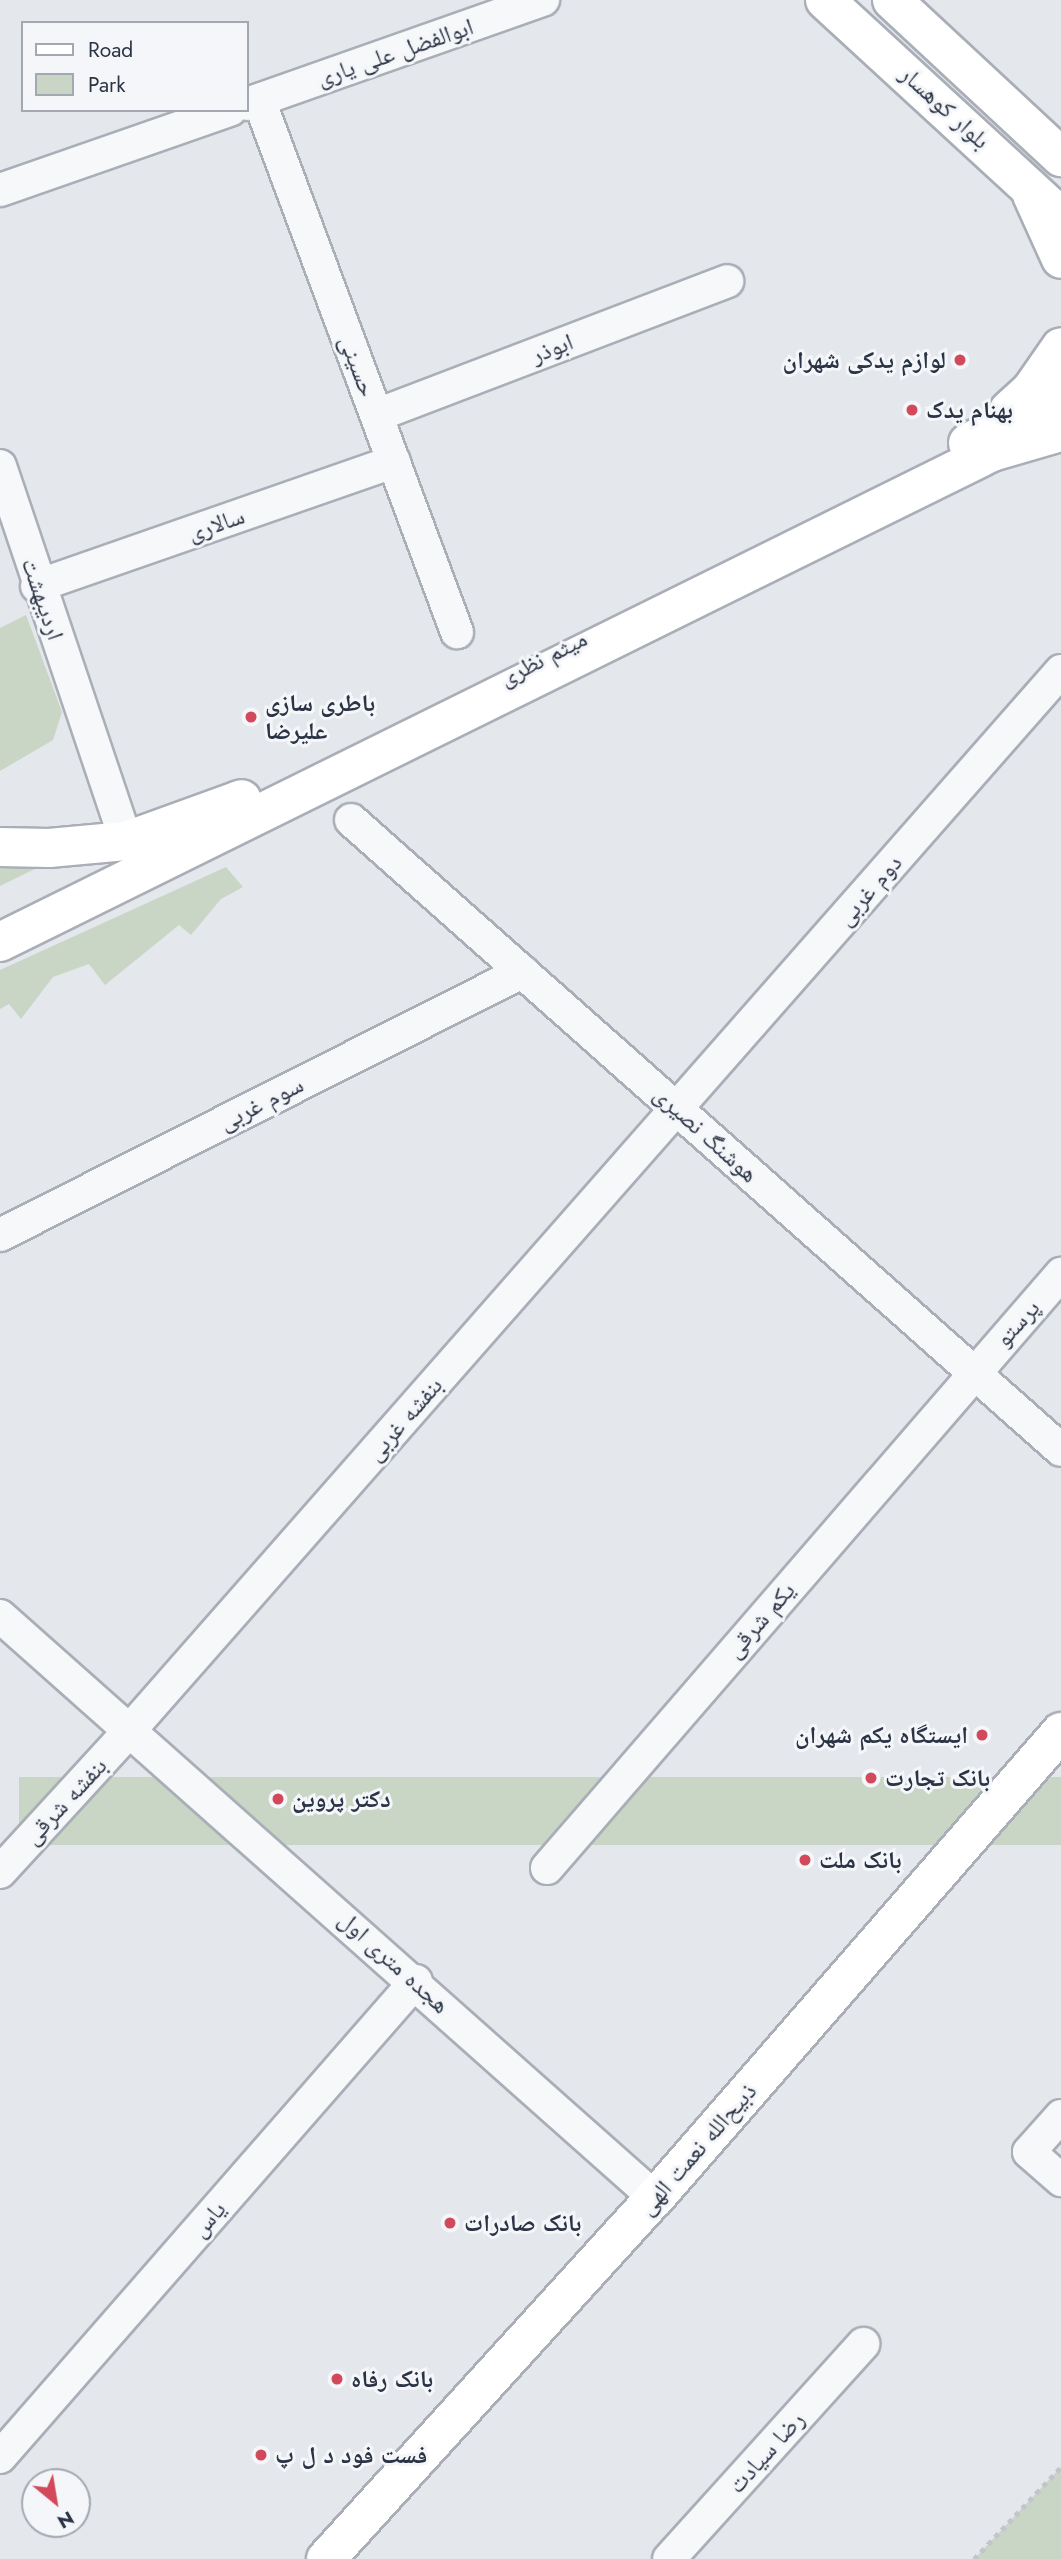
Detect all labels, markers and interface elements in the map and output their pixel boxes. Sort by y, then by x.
street label: ابوالفضل علی یاری [313,12,477,92]
legend [21,21,248,112]
text: Road [88,35,133,65]
street label: بلوار کوهسار [894,59,996,155]
text: Park [88,70,125,100]
street label: ابوذر [527,327,577,369]
street label: حسینی [333,331,383,401]
place label: لوازم یدکی شهران [783,346,946,374]
marker: لوازم یدکی شهران [952,352,968,368]
place label: بهنام یدک [926,396,1013,424]
marker: بهنام یدک [904,402,920,418]
street label: سالاری [184,501,248,547]
street label: اردیبهشت [16,554,70,644]
street label: میثم نظری [494,624,592,692]
place label: باطری سازی علیرضا [265,689,375,745]
marker: باطری سازی علیرضا [243,709,259,725]
street label: دوم غربی [830,848,908,932]
street label: سوم غربی [214,1070,308,1136]
street label: هوشنگ نصیری [648,1080,764,1188]
street label: پرستو [988,1293,1046,1353]
street label: بنفشه غربی [360,1371,448,1467]
street label: یکم شرقی [719,1576,801,1664]
place label: ایستگاه یکم شهران [795,1721,968,1749]
marker: ایستگاه یکم شهران [974,1727,990,1743]
street label: بنفشه شرقی [17,1751,113,1851]
place label: بانک تجارت [885,1764,990,1792]
marker: بانک تجارت [863,1770,879,1786]
place label: دکتر پروین [292,1785,391,1813]
marker: دکتر پروین [270,1791,286,1807]
place label: بانک ملت [819,1846,902,1874]
marker: بانک ملت [797,1852,813,1868]
street label: هجده متری اول [333,1905,455,2019]
street label: ذبیح‌الله نعمت الهی [632,2077,762,2221]
street label: یاس [184,2195,232,2243]
place label: بانک صادرات [464,2209,581,2237]
marker: بانک صادرات [442,2215,458,2231]
place label: بانک رفاه [351,2365,433,2393]
marker: بانک رفاه [329,2371,345,2387]
street label: رضا سیادت [722,2405,810,2499]
place label: فست فود د ل پ [275,2441,427,2469]
marker: فست فود د ل پ [253,2447,269,2463]
north arrow [21,2468,91,2538]
text: N [52,2504,79,2535]

